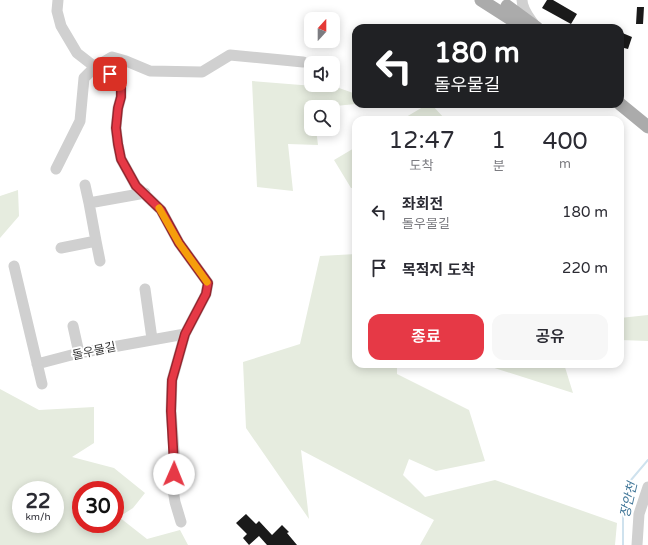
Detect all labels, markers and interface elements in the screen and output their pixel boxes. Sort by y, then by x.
north arrow [304,12,340,48]
map controls [304,12,340,136]
text: 180 m [434,36,520,70]
icon: left [368,40,420,92]
button: sound [304,56,340,92]
pin [93,57,127,91]
icon: arrive [99,63,121,85]
text: 돌우물길 [434,74,500,96]
button: search [304,100,340,136]
text: 12:47 [388,126,455,155]
text: 1 [491,126,506,155]
text: 400 [542,127,588,156]
text: m [559,156,571,172]
text: 도착 [410,158,434,174]
text: 분 [493,158,505,174]
text: 좌회전 [402,195,443,213]
icon: left [368,201,390,223]
text: 180 m [562,203,608,221]
text: 돌우물길 [402,216,450,232]
icon: arrive [368,257,390,279]
text: 220 m [562,259,608,277]
text: 목적지 도착 [402,261,475,279]
button: 종료 [368,314,484,360]
button: 공유 [492,314,608,360]
street label: 돌우물길 [71,340,117,362]
position arrow [153,453,195,495]
water label: 장안천 [617,480,641,519]
speed limit sign: 30 [72,481,124,533]
text: 22 [25,490,51,514]
text: km/h [25,511,51,523]

